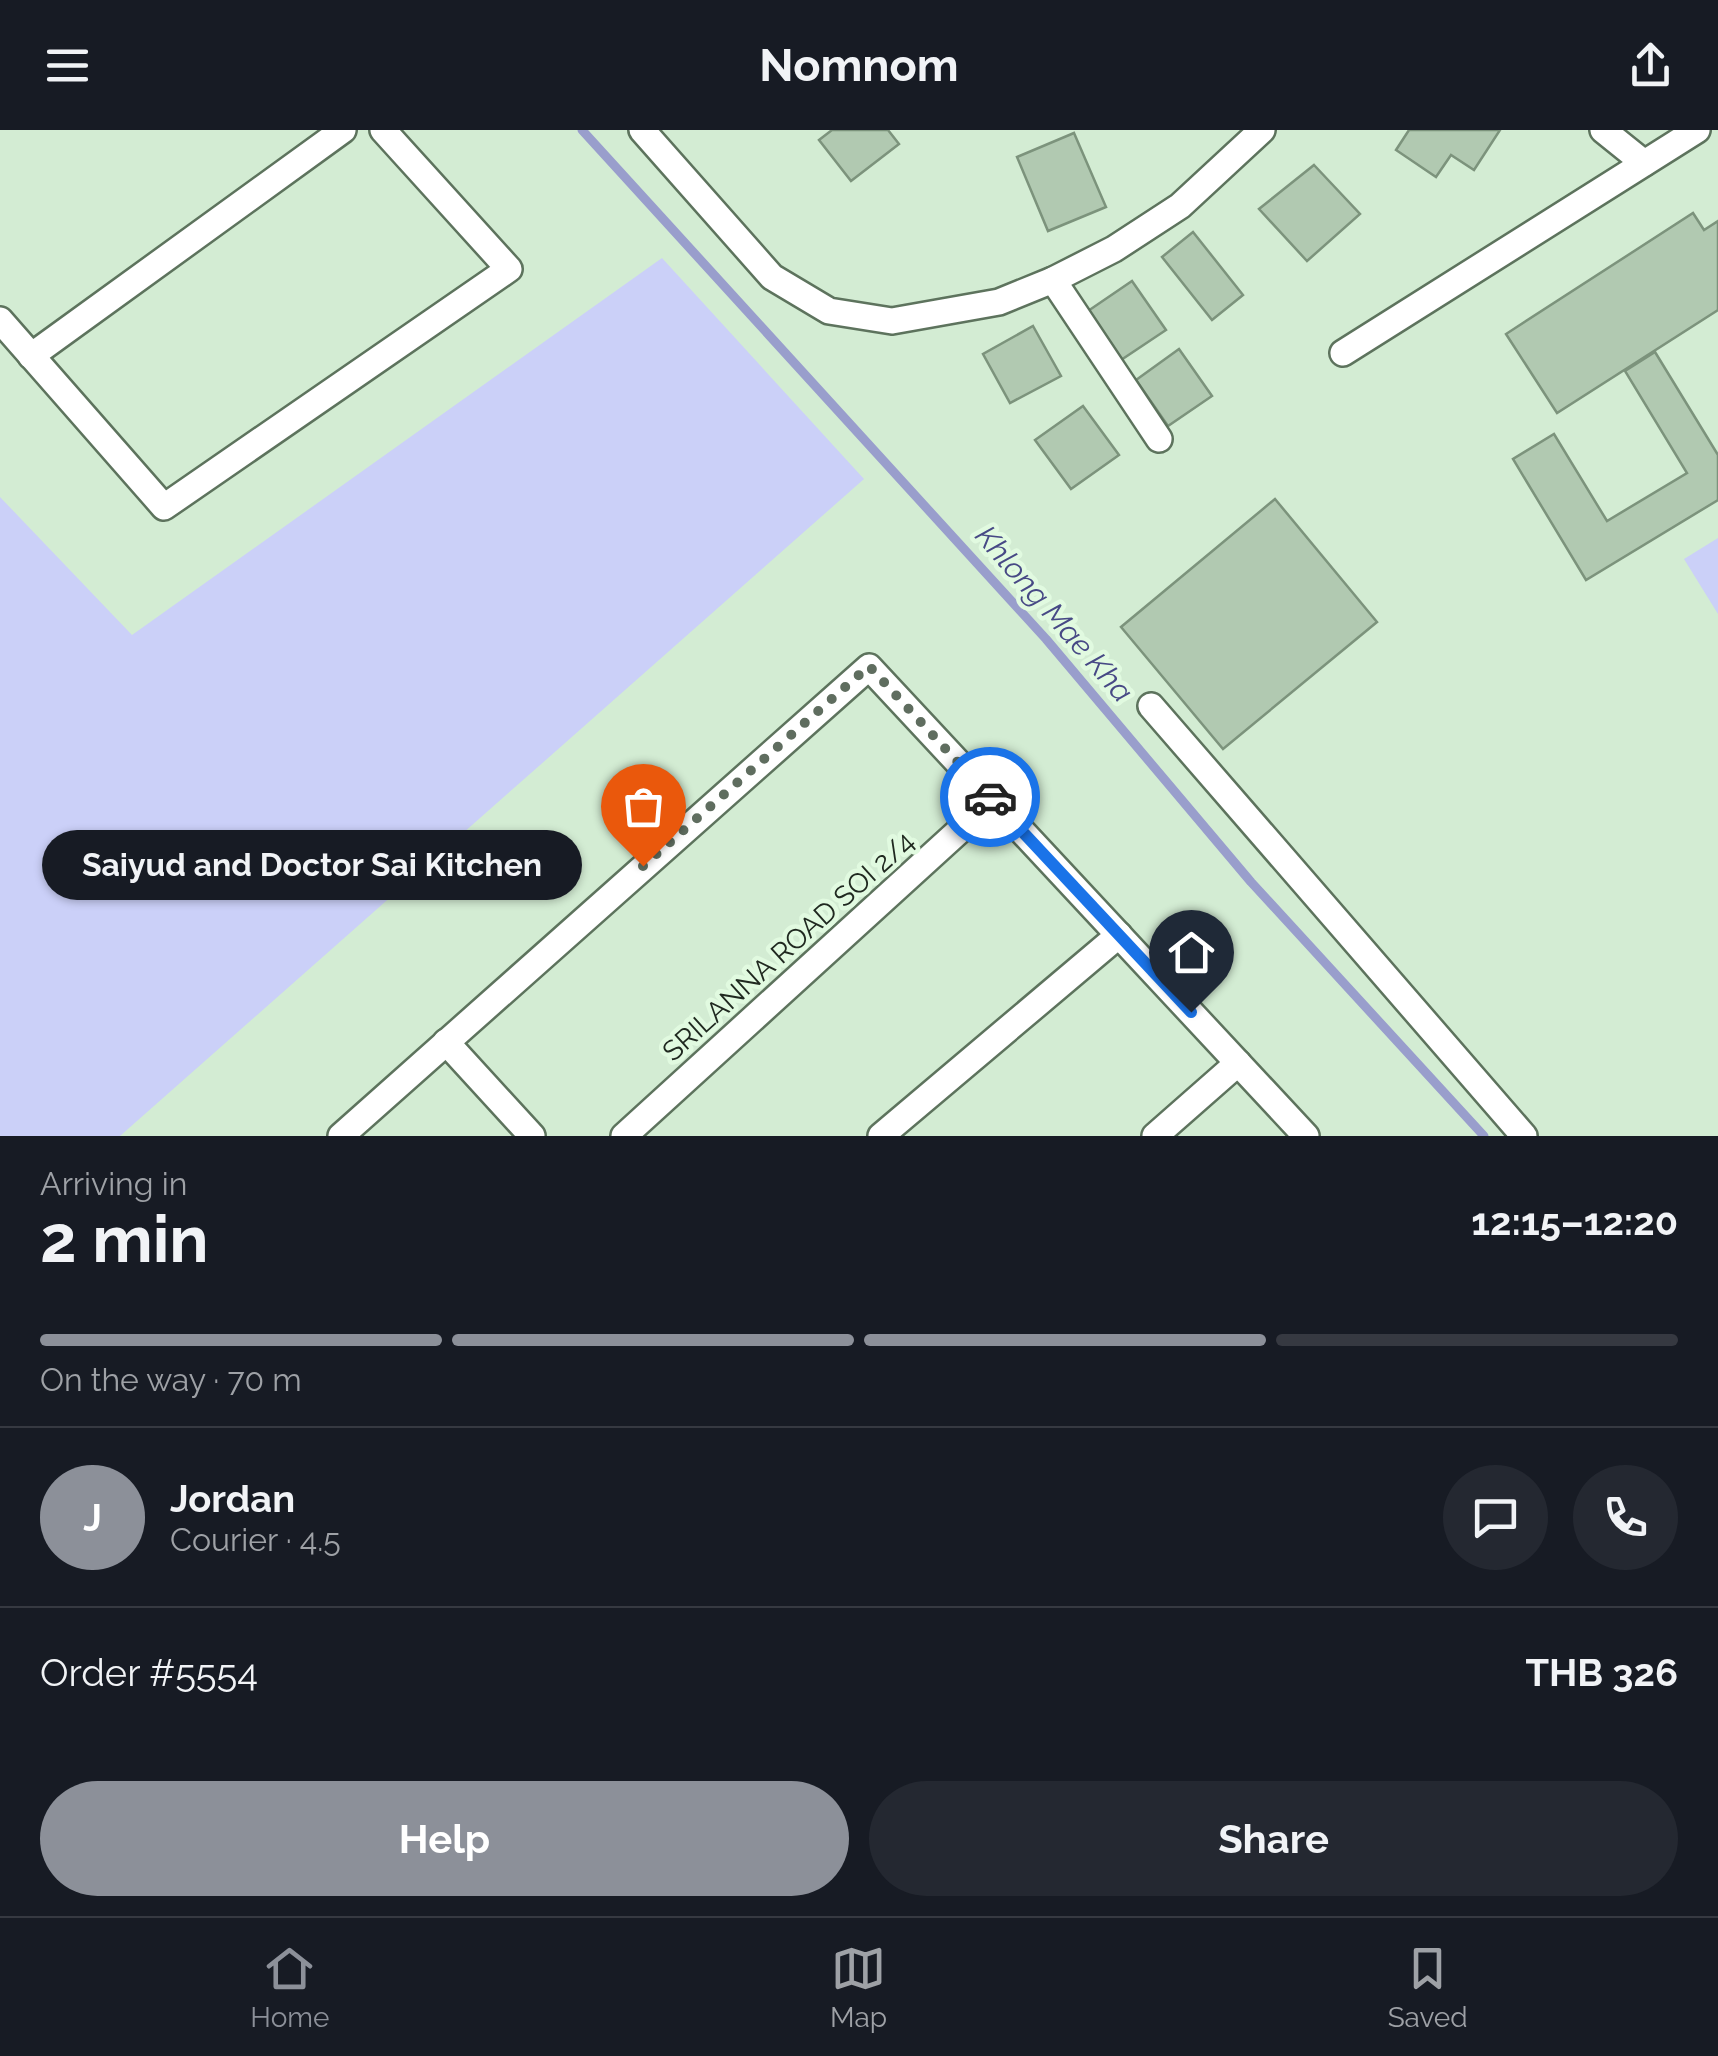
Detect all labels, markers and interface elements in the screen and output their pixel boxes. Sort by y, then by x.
icon: menu [40,38,95,93]
icon: share [1623,38,1678,93]
text: Nomnom [759,39,959,92]
water label: Khlong Mae Kha [968,519,1140,709]
courier [940,747,1040,847]
pin [601,764,686,867]
icon: car [963,770,1018,825]
icon: bag [616,779,671,834]
street label: SRILANNA ROAD SOI 2/4 [656,825,921,1068]
callout: Saiyud and Doctor Sai Kitchen [43,831,583,901]
text: Saiyud and Doctor Sai Kitchen [82,846,542,883]
pin [1149,910,1234,1013]
icon: home [1164,925,1219,980]
text: Arriving in [40,1165,187,1202]
text: 12:15–12:20 [1471,1199,1678,1244]
text: 2 min [40,1201,209,1277]
text: On the way · 70 m [40,1361,302,1398]
button: chat [1443,1465,1548,1570]
button: phone [1573,1465,1678,1570]
text: Jordan [170,1476,295,1521]
text: J [83,1495,102,1540]
text: Courier · 4.5 [170,1521,341,1558]
text: Order #5554 [40,1650,258,1695]
text: THB 326 [1526,1650,1678,1695]
button: Help [40,1781,849,1896]
button: Share [869,1781,1678,1896]
tab: Home [250,1941,330,2034]
tab: Map [830,1941,887,2034]
tab: Saved [1388,1941,1468,2034]

